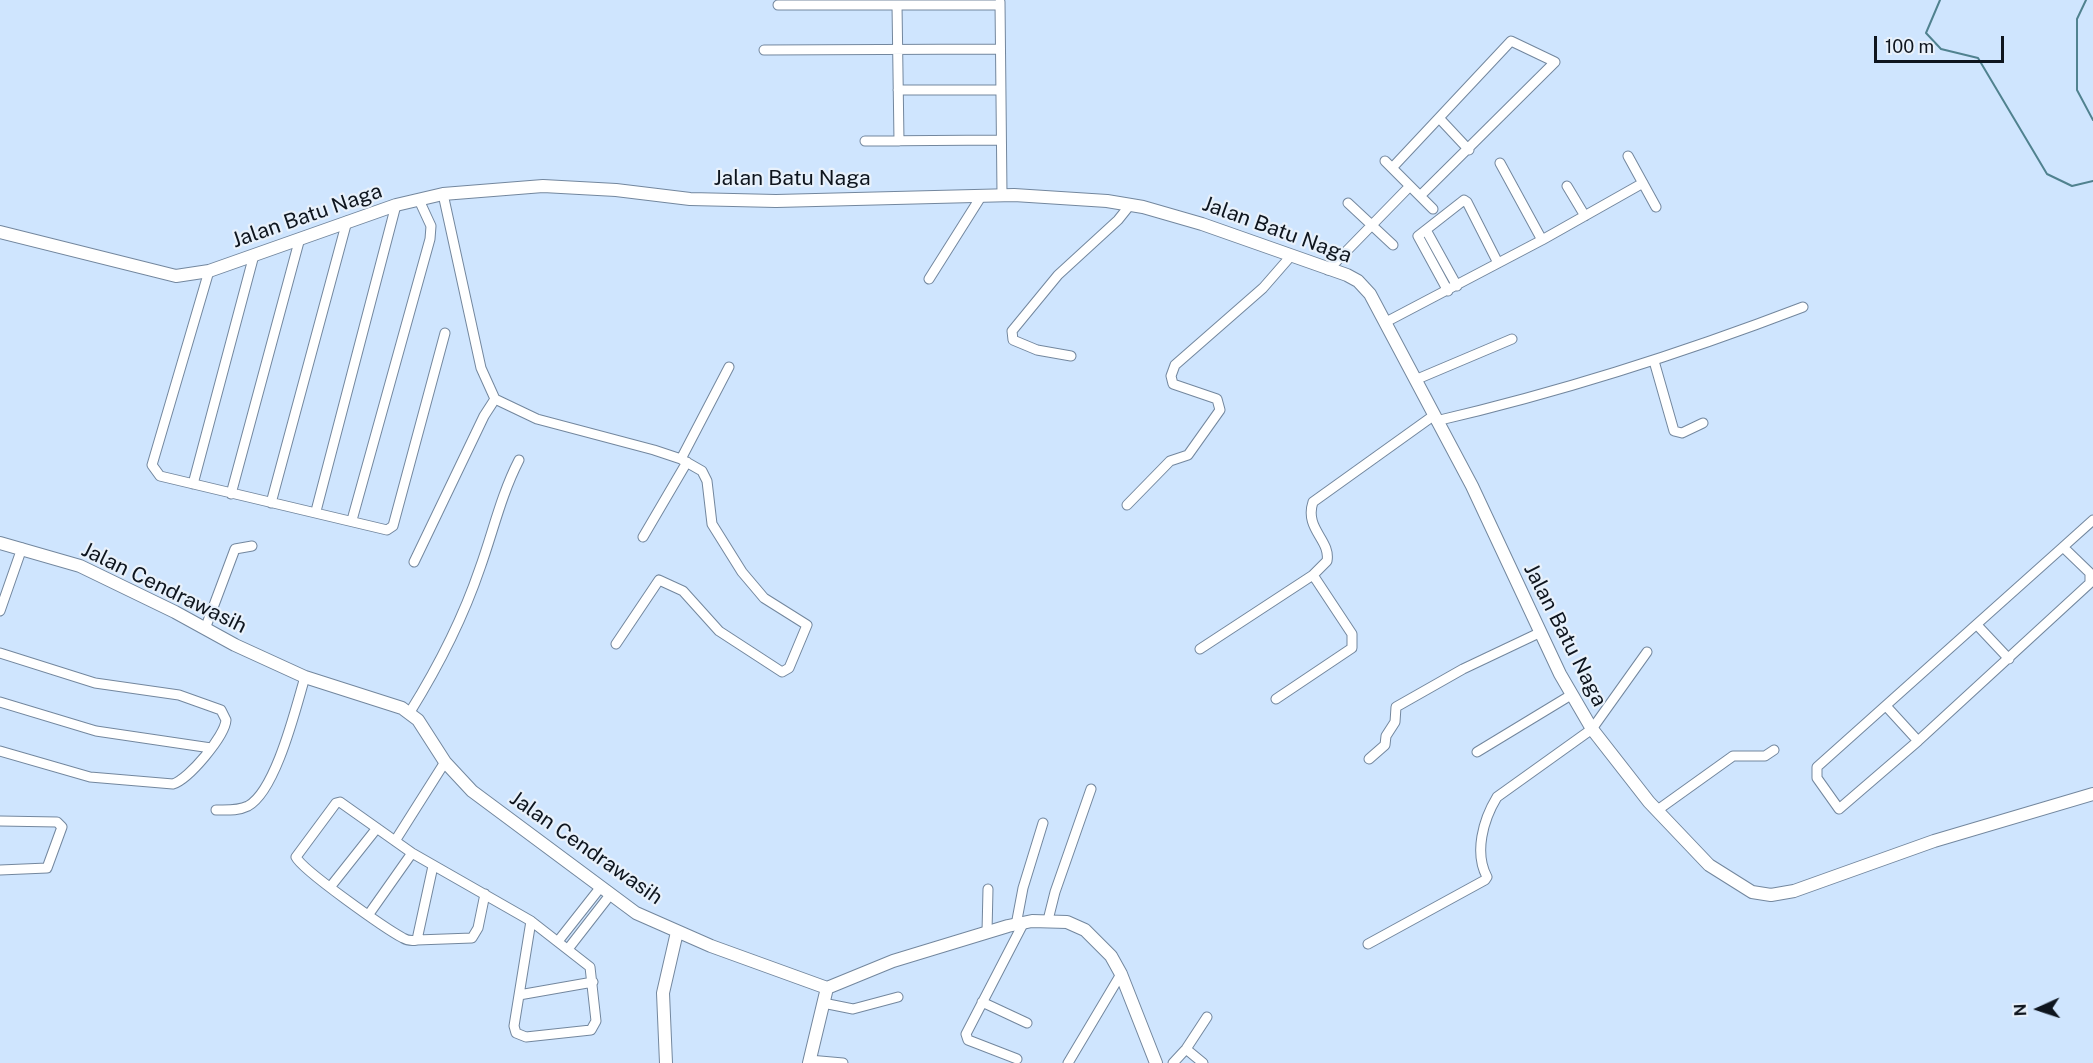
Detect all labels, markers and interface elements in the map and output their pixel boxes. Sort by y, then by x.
scale bar [1877,24,2008,62]
text: 100 m [1885,36,1934,57]
street label: Jalan Batu Naga [713,166,871,192]
street label: Jalan Batu Naga [229,178,385,254]
street label: Jalan Batu Naga [1199,191,1355,269]
street label: Jalan Cendrawasih [77,537,251,639]
street label: Jalan Batu Naga [1518,559,1612,711]
street label: Jalan Cendrawasih [505,786,667,910]
north arrow [2009,979,2069,1039]
text: N [2011,1003,2030,1017]

